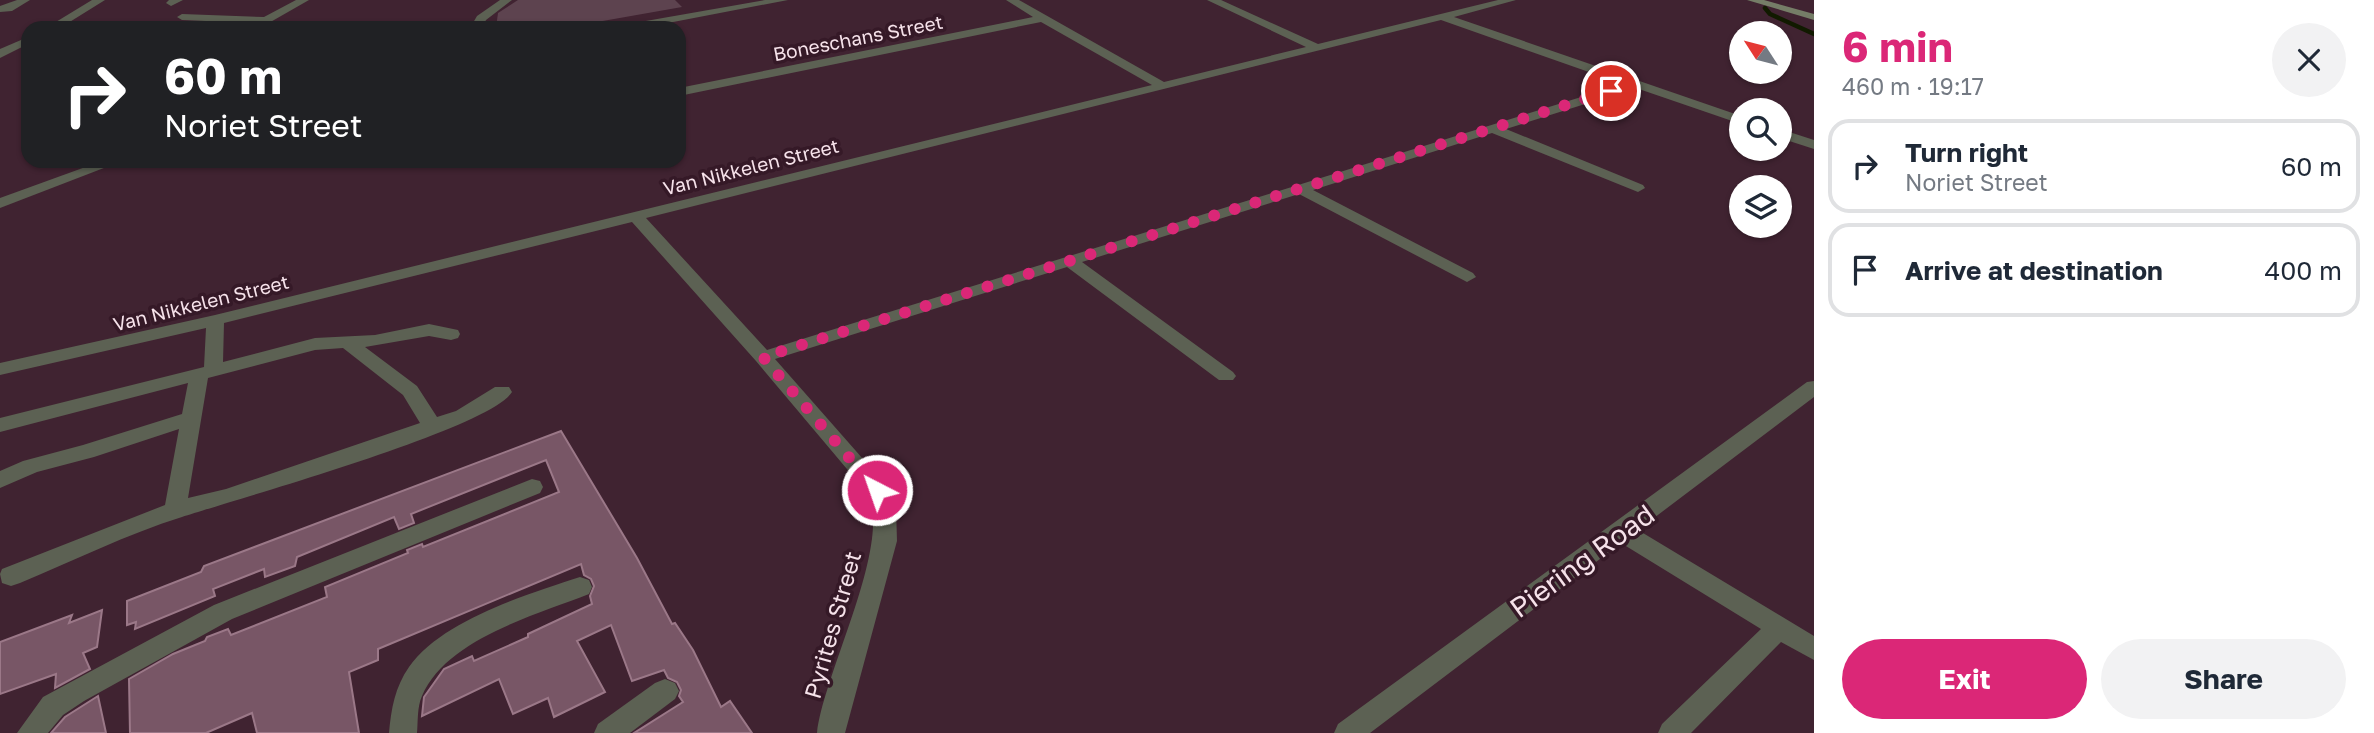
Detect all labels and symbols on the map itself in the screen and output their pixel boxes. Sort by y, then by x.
street label: Boneschans Street [771,10,945,65]
north arrow [1729,21,1792,84]
pin [1581,61,1641,121]
street label: Van Nikkelen Street [661,134,841,199]
street label: Van Nikkelen Street [111,270,291,335]
position arrow [840,453,914,527]
street label: Piering Road [1503,497,1660,624]
street label: Pyrites Street [798,548,866,702]

